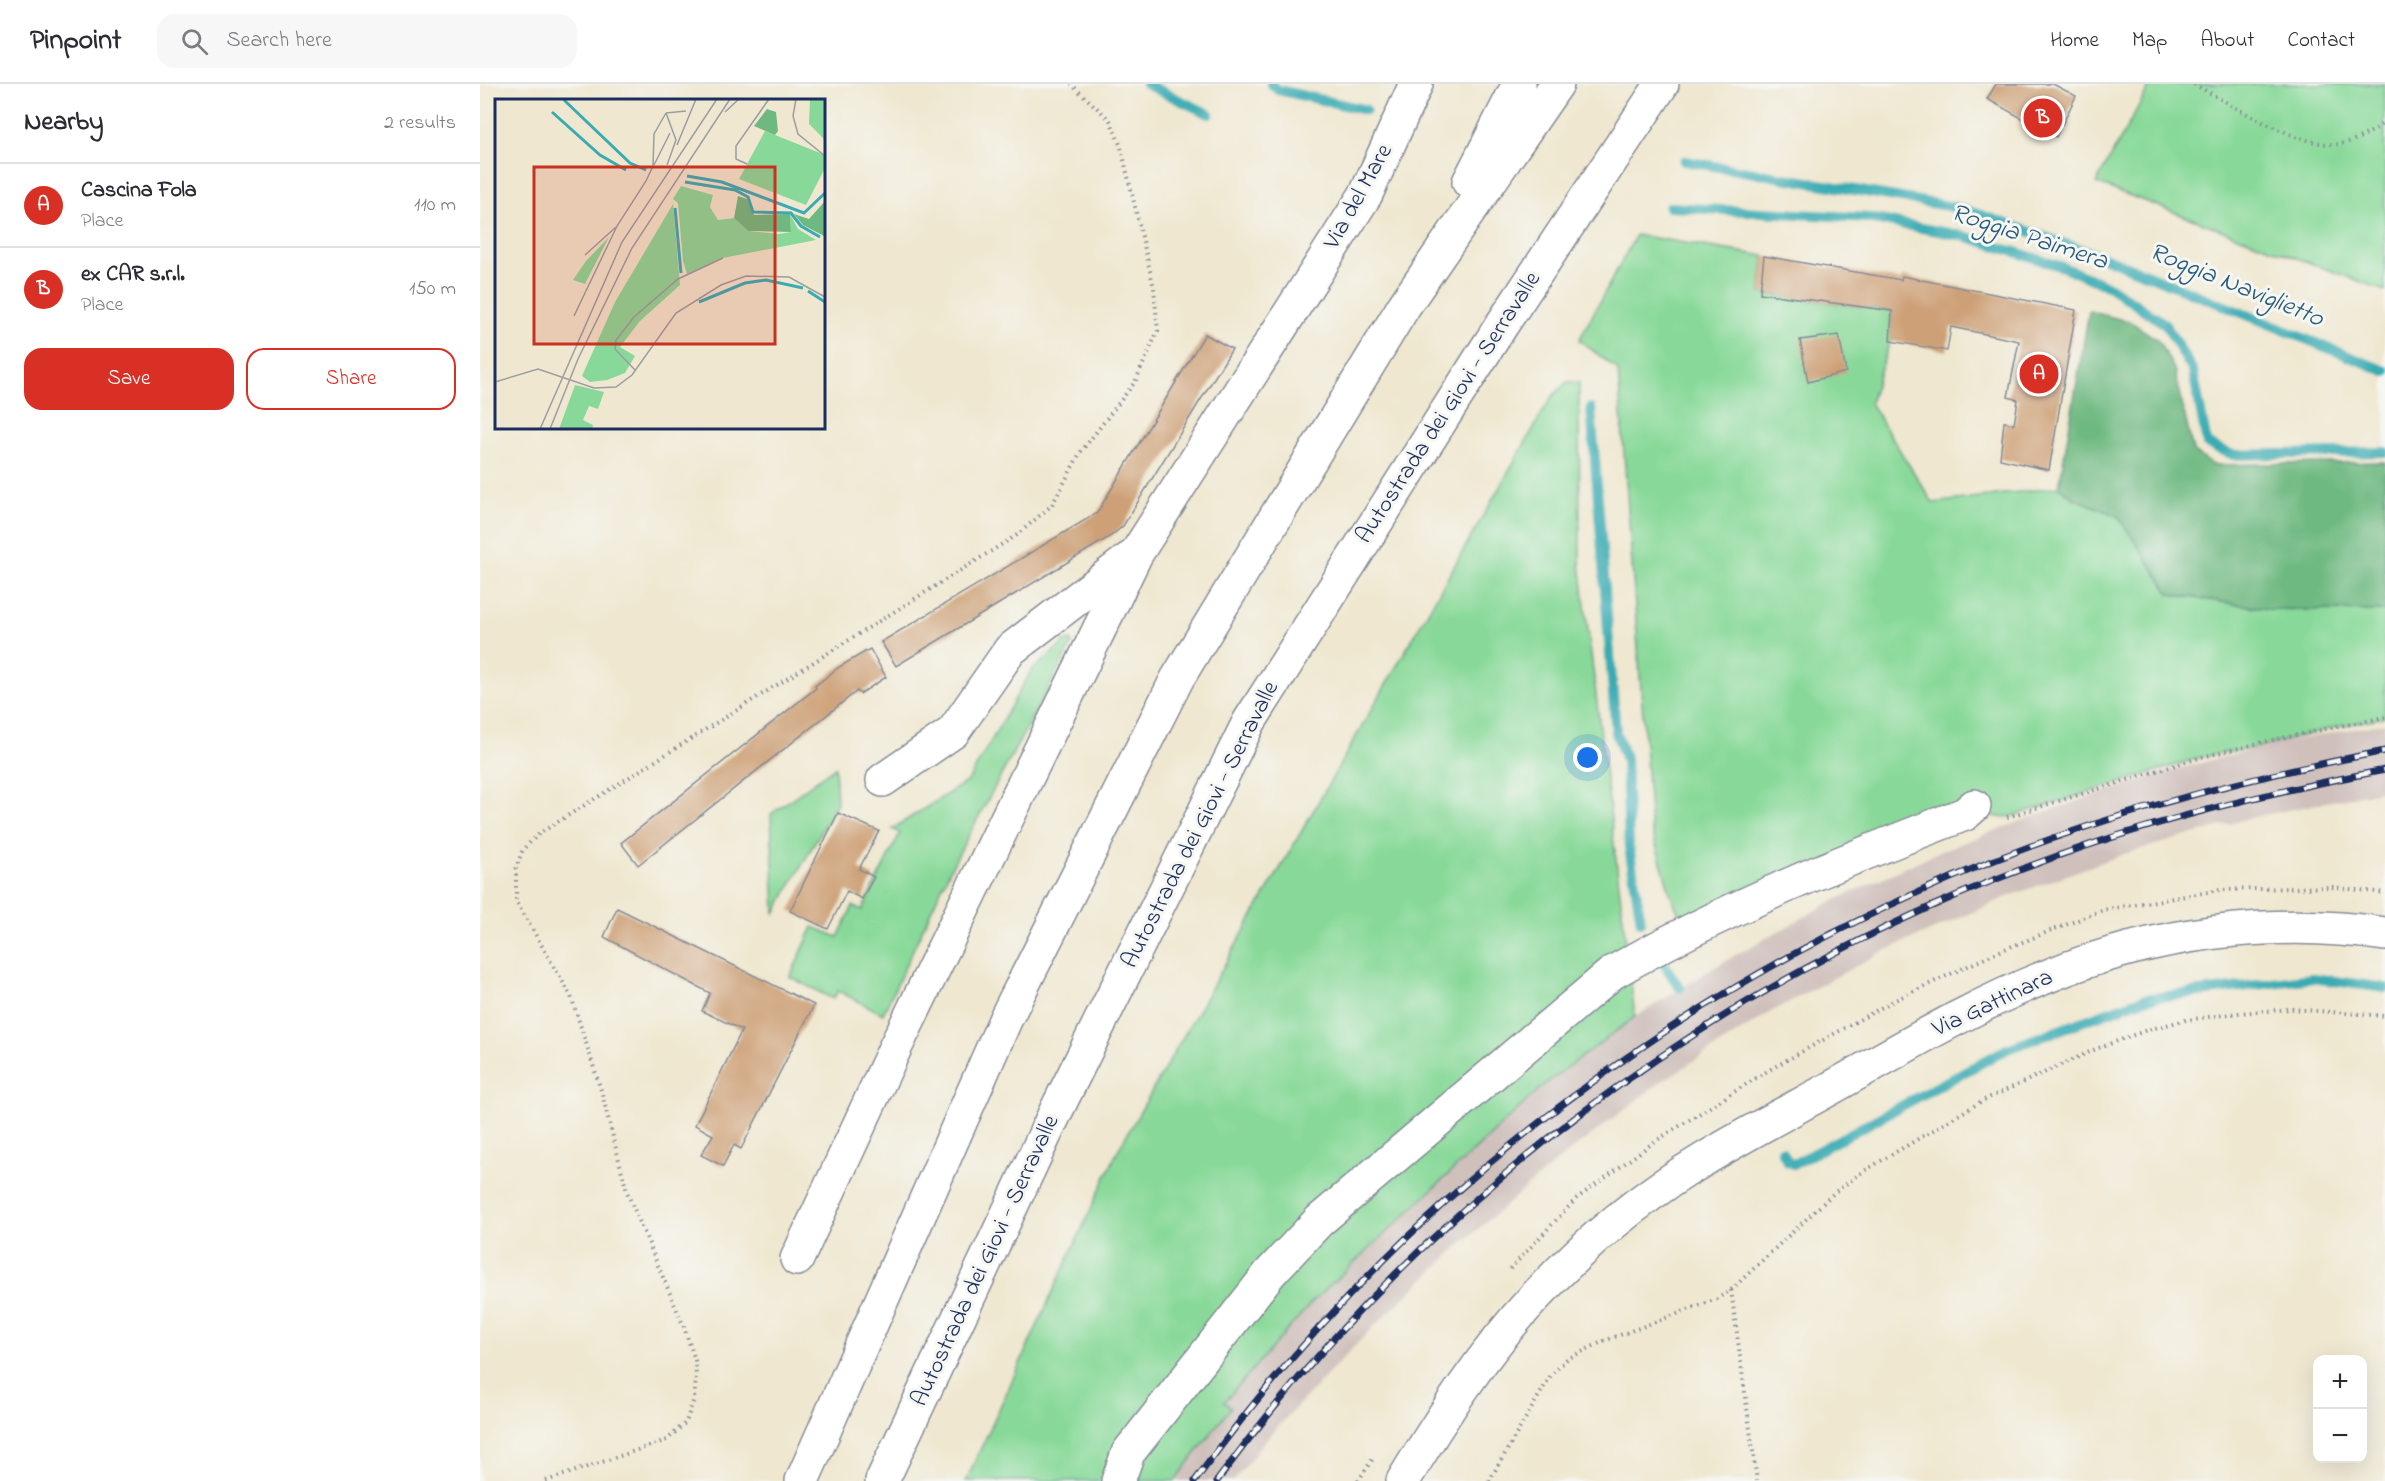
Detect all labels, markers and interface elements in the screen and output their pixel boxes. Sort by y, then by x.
search box [157,14,577,68]
text: Pinpoint [30,21,121,62]
icon: search [178,25,211,58]
text: Search here [226,25,332,57]
text: Home [2050,26,2099,56]
text: Map [2132,26,2167,56]
text: About [2200,26,2254,56]
text: Contact [2287,26,2355,56]
pin: B [2024,96,2062,141]
inset map [495,99,825,429]
text: Nearby [24,104,103,142]
text: 2 results [384,109,456,138]
street label: Via del Mare [1315,138,1402,257]
text: Cascina Fola [81,175,197,207]
text: A [37,191,50,220]
text: 110 m [414,191,456,220]
water label: Roggia Paimera [1946,195,2113,281]
text: Place [81,207,123,236]
water label: Roggia Naviglietto [2143,234,2330,339]
text: ex CAR s.r.l. [81,259,185,291]
street label: Autostrada dei Giovi - Serravalle [1348,265,1550,551]
text: B [37,275,50,304]
text: 150 m [409,275,456,304]
text: Place [81,291,123,320]
button: Save [24,348,234,410]
button: Share [246,348,456,410]
pin: A [2020,352,2058,396]
street label: Autostrada dei Giovi - Serravalle [1113,675,1289,975]
your location [1573,743,1602,772]
street label: Via Gattinara [1926,961,2059,1048]
street label: Autostrada dei Giovi - Serravalle [903,1109,1069,1413]
map controls [2313,1355,2367,1463]
button: + [2313,1355,2367,1409]
button: − [2313,1409,2367,1463]

